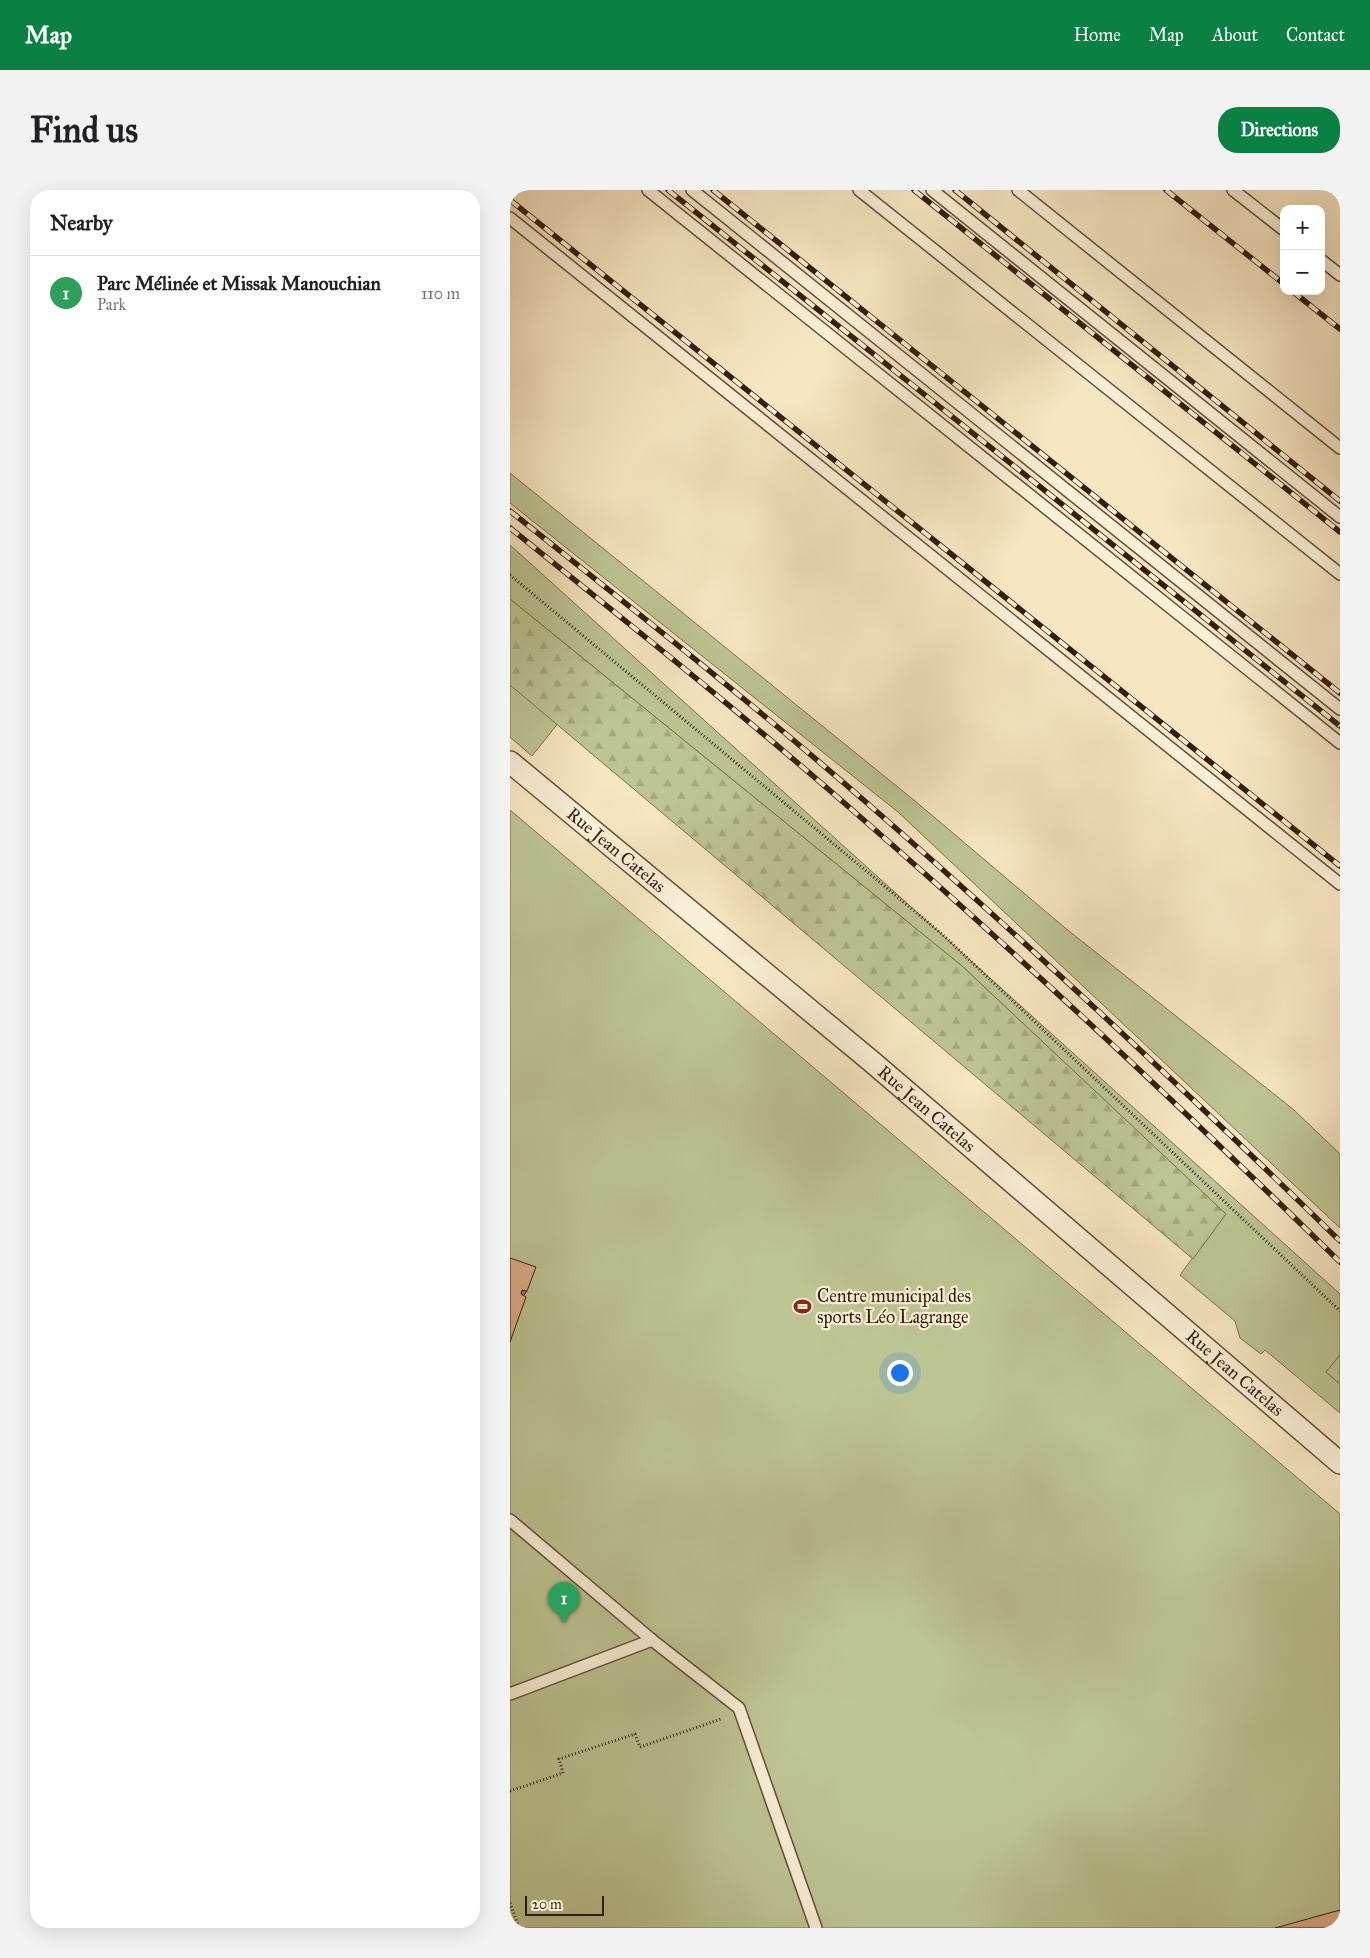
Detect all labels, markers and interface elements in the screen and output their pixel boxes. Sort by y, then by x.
text: Map [25,20,72,50]
text: Home [1074,24,1121,46]
text: Map [1149,24,1184,46]
text: About [1212,24,1258,46]
text: Contact [1286,24,1345,46]
button: Directions [1218,107,1340,153]
text: Find us [30,109,138,152]
map controls [1280,205,1325,295]
button: + [1280,205,1325,250]
text: Nearby [50,210,113,236]
button: − [1280,250,1325,295]
text: Parc Mélinée et Missak Manouchian [97,272,381,295]
text: 1 [63,284,69,303]
text: 110 m [421,284,460,303]
text: Park [97,295,126,314]
street label: Rue Jean Catelas [562,803,670,897]
street label: Rue Jean Catelas [873,1061,980,1157]
place label: Centre municipal des sports Léo Lagrange [817,1285,971,1329]
sports icon: Centre municipal des sports Léo Lagrange [793,1296,813,1316]
street label: Rue Jean Catelas [1181,1325,1288,1421]
your location [887,1360,913,1386]
pin: 1 [548,1582,580,1623]
scale bar [525,1893,604,1916]
text: 20 m [532,1896,562,1913]

